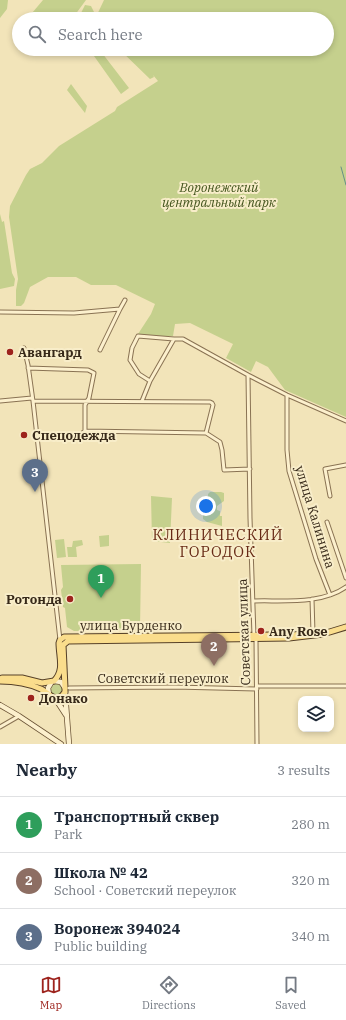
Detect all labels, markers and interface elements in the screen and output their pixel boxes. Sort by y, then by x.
search box [12,12,334,56]
icon: search [26,23,48,45]
text: Search here [58,25,143,44]
park label: Воронежский центральный парк [162,179,277,211]
place label: Авангард [18,344,82,361]
marker: Авангард [5,347,15,357]
place label: Спецодежда [32,427,116,444]
marker: Спецодежда [19,430,29,440]
pin: 3 [22,459,48,492]
street label: улица Калинина [291,463,339,571]
your location [196,496,216,516]
district label: КЛИНИЧЕСКИЙ ГОРОДОК [152,525,284,561]
pin: 1 [88,565,114,598]
street label: Советская улица [234,578,254,686]
place label: Ротонда [6,591,63,608]
marker: Ротонда [65,594,75,604]
street label: улица Бурденко [80,617,182,634]
place label: Any Rose [269,623,328,640]
marker: Any Rose [256,626,266,636]
pin: 2 [201,633,227,666]
street label: Советский переулок [98,670,229,687]
place label: Донако [39,690,88,707]
marker: Донако [26,693,36,703]
map controls [298,696,334,732]
button: layers [298,696,334,732]
text: Nearby [16,759,77,781]
text: 3 results [277,762,330,779]
text: Транспортный сквер [54,807,219,826]
text: 1 [25,816,33,833]
text: 280 m [291,816,330,833]
text: Park [54,826,82,843]
text: Школа № 42 [54,863,148,882]
text: 2 [25,872,33,889]
text: 320 m [291,872,330,889]
text: School · Советский переулок [54,882,236,899]
text: Воронеж 394024 [54,919,181,938]
text: 3 [25,928,33,945]
text: 340 m [291,928,330,945]
text: Public building [54,938,147,955]
tab: Map [40,974,62,1012]
tab: Directions [142,974,196,1012]
tab: Saved [275,974,306,1012]

